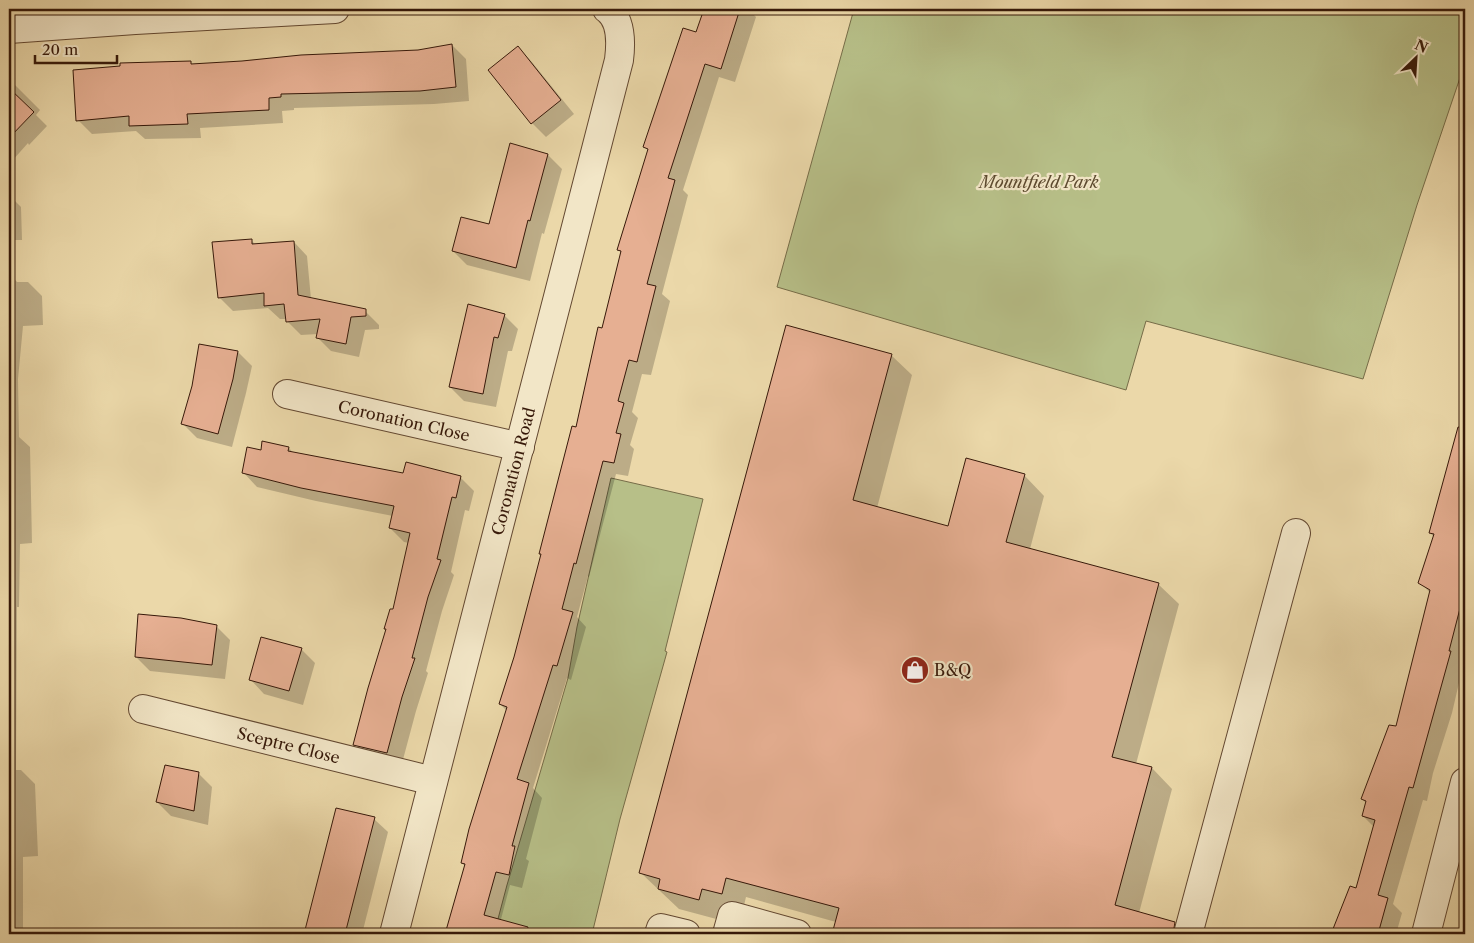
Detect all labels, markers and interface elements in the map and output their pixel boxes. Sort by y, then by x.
scale bar [35,32,118,64]
north arrow [1392,32,1442,82]
text: N [1412,35,1431,57]
text: 20 m [42,40,78,59]
park label: Mountfield Park [977,172,1099,192]
street label: Coronation Close [336,396,472,445]
street label: Coronation Road [487,405,539,537]
shop icon: B&Q [900,655,930,685]
place label: B&Q [934,660,971,680]
street label: Sceptre Close [235,723,342,768]

